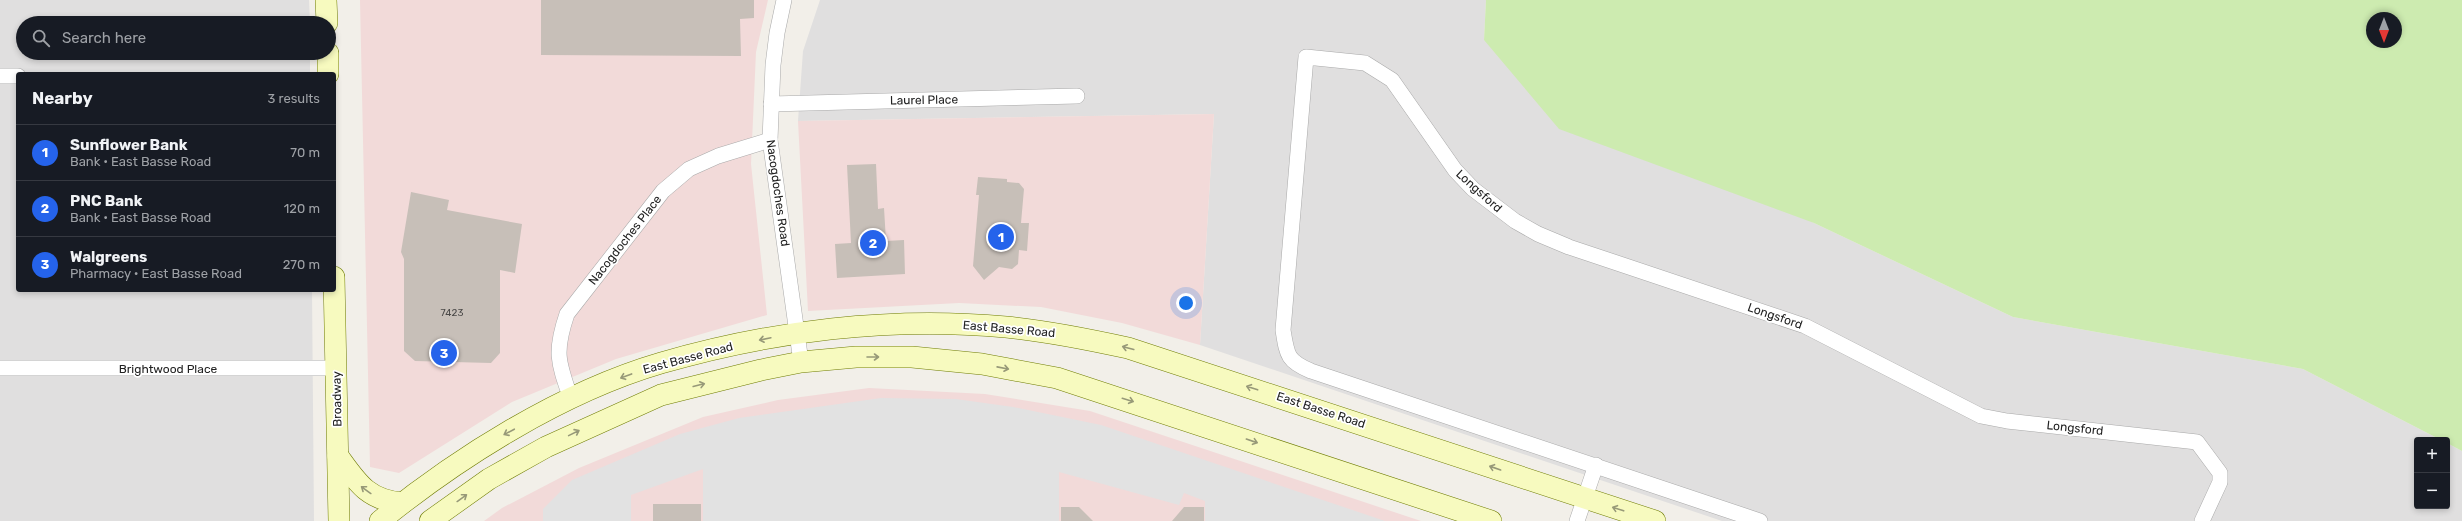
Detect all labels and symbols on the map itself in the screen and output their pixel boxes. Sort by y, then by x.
north arrow [2366,12,2402,48]
street label: Laurel Place [890,92,958,108]
street label: Nacogdoches Road [764,139,792,247]
street label: Longsford [1453,167,1505,215]
street label: Nacogdoches Place [586,192,665,288]
pin: 1 [988,222,1014,252]
pin: 2 [860,228,886,258]
your location [1176,293,1196,313]
street label: Longsford [1746,300,1804,332]
house number: 7423 [441,307,463,319]
street label: East Basse Road [962,318,1056,340]
one-way arrow [759,336,772,344]
pin: 3 [431,338,457,368]
street label: East Basse Road [641,339,735,377]
one-way arrow [1121,344,1134,351]
one-way arrow [866,353,879,361]
street label: Brightwood Place [119,362,218,376]
one-way arrow [996,364,1009,372]
street label: Broadway [330,371,344,427]
one-way arrow [620,373,633,380]
one-way arrow [692,381,705,389]
one-way arrow [1246,383,1258,391]
street label: East Basse Road [1275,389,1367,431]
one-way arrow [1122,397,1135,404]
street label: Longsford [2046,418,2104,438]
one-way arrow [503,429,515,436]
one-way arrow [568,429,580,436]
one-way arrow [1245,438,1258,445]
one-way arrow [1488,464,1501,471]
one-way arrow [360,486,371,495]
one-way arrow [456,494,467,502]
one-way arrow [1612,505,1625,512]

